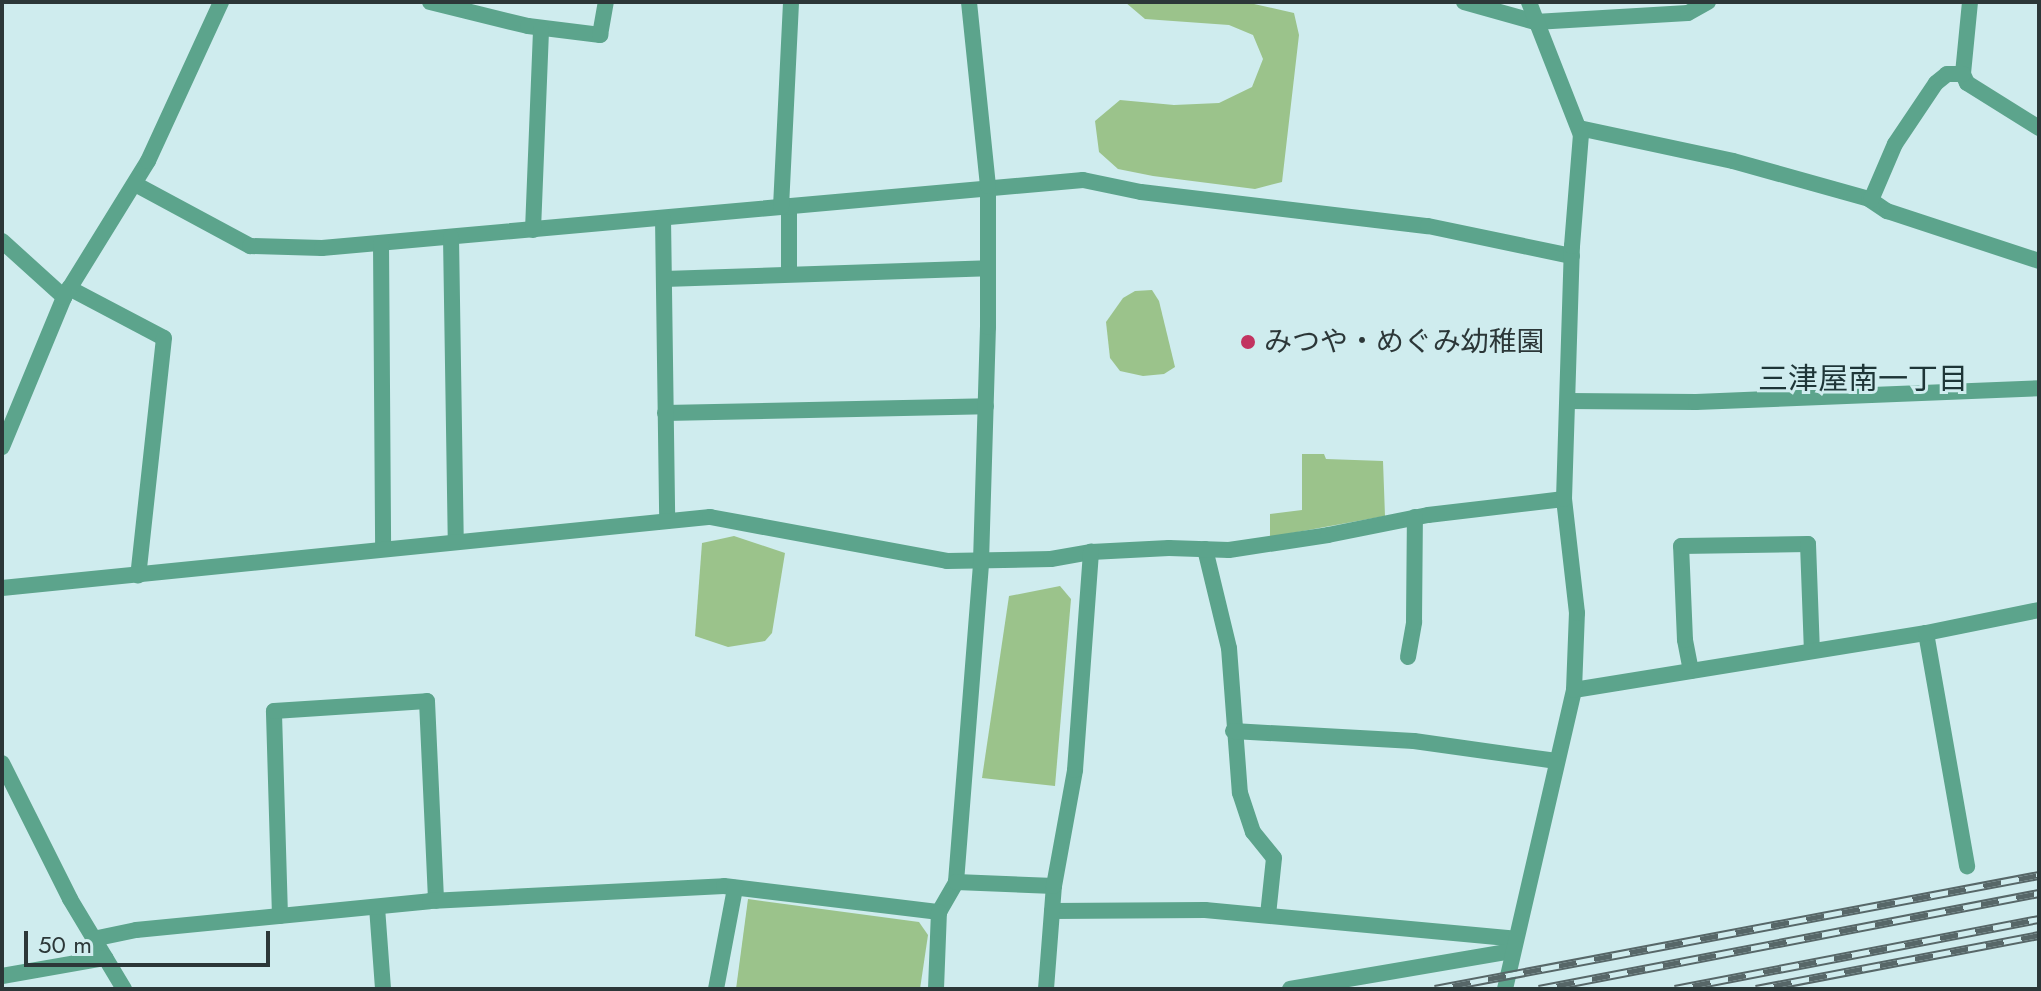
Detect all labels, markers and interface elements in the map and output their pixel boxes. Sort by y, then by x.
place label: みつや・めぐみ幼稚園 [1264,325,1544,359]
marker: みつや・めぐみ幼稚園 [1239,333,1257,351]
district label: 三津屋南一丁目 [1758,361,1968,397]
scale bar [28,915,274,965]
text: 50 m [38,927,92,962]

